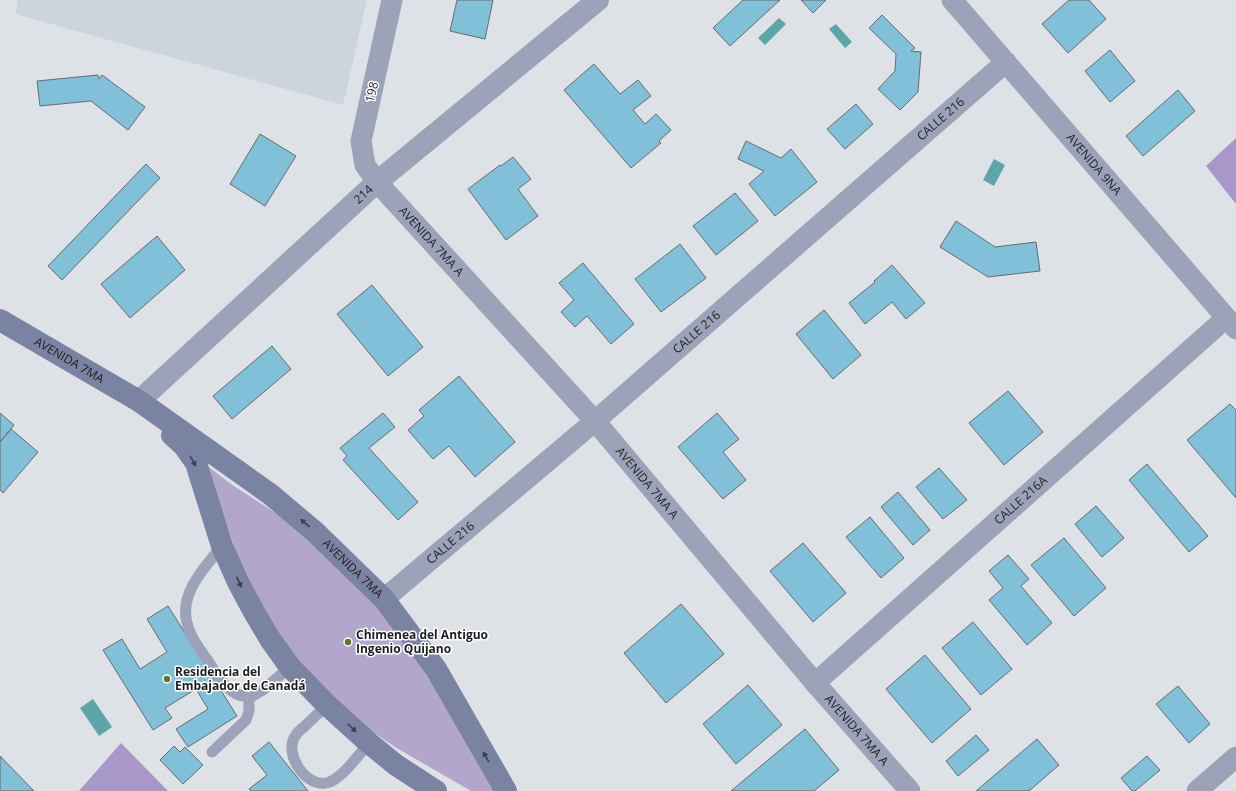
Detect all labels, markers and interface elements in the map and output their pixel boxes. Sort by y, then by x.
street label: 198 [361,80,382,104]
street label: CALLE 216 [913,93,968,144]
street label: AVENIDA 9NA [1063,129,1126,199]
street label: 214 [350,181,377,207]
street label: AVENIDA 7MA A [395,202,468,280]
street label: CALLE 216 [669,306,724,357]
street label: AVENIDA 7MA [31,333,108,387]
street label: AVENIDA 7MA A [612,443,683,523]
one-way arrow [190,455,197,467]
street label: CALLE 216A [990,472,1051,528]
street label: CALLE 216 [422,517,478,568]
one-way arrow [300,519,311,528]
street label: AVENIDA 7MA [319,535,387,602]
one-way arrow [236,576,242,588]
place label: Chimenea del Antiguo Ingenio Quijano [356,626,488,657]
marker: Chimenea del Antiguo Ingenio Quijano [343,637,353,647]
place label: Residencia del Embajador de Canadá [175,663,306,694]
marker: Residencia del Embajador de Canadá [162,674,172,684]
street label: AVENIDA 7MA A [821,691,893,769]
one-way arrow [347,723,357,732]
one-way arrow [483,751,490,763]

